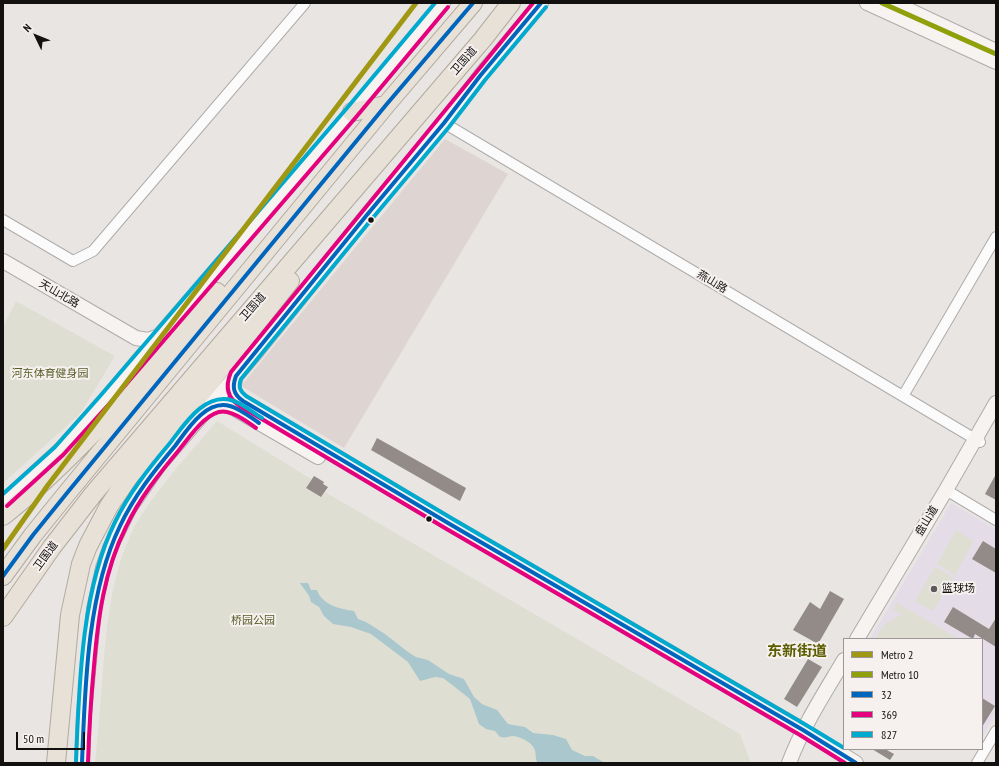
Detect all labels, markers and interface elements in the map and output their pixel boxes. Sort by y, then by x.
north arrow [16,16,56,56]
text: N [20,21,34,35]
street label: 卫国道 [448,44,480,78]
unlabelled marker [366,215,376,225]
street label: 燕山路 [694,268,730,296]
street label: 天山北路 [37,277,81,311]
street label: 卫国道 [237,290,269,324]
park label: 河东体育健身园 [12,367,88,381]
street label: 盘山道 [913,503,941,539]
unlabelled marker [424,514,434,524]
street label: 卫国道 [31,539,61,573]
place label: 篮球场 [942,582,975,596]
marker: 篮球场 [929,584,939,594]
park label: 桥园公园 [231,614,275,628]
legend [843,638,983,750]
district label: 东新街道 [767,643,827,661]
text: Metro 2 [881,647,913,662]
text: Metro 10 [881,667,919,682]
text: 32 [881,687,892,702]
text: 369 [881,707,897,722]
scale bar [18,724,87,750]
text: 827 [881,727,897,742]
text: 50 m [23,731,44,746]

